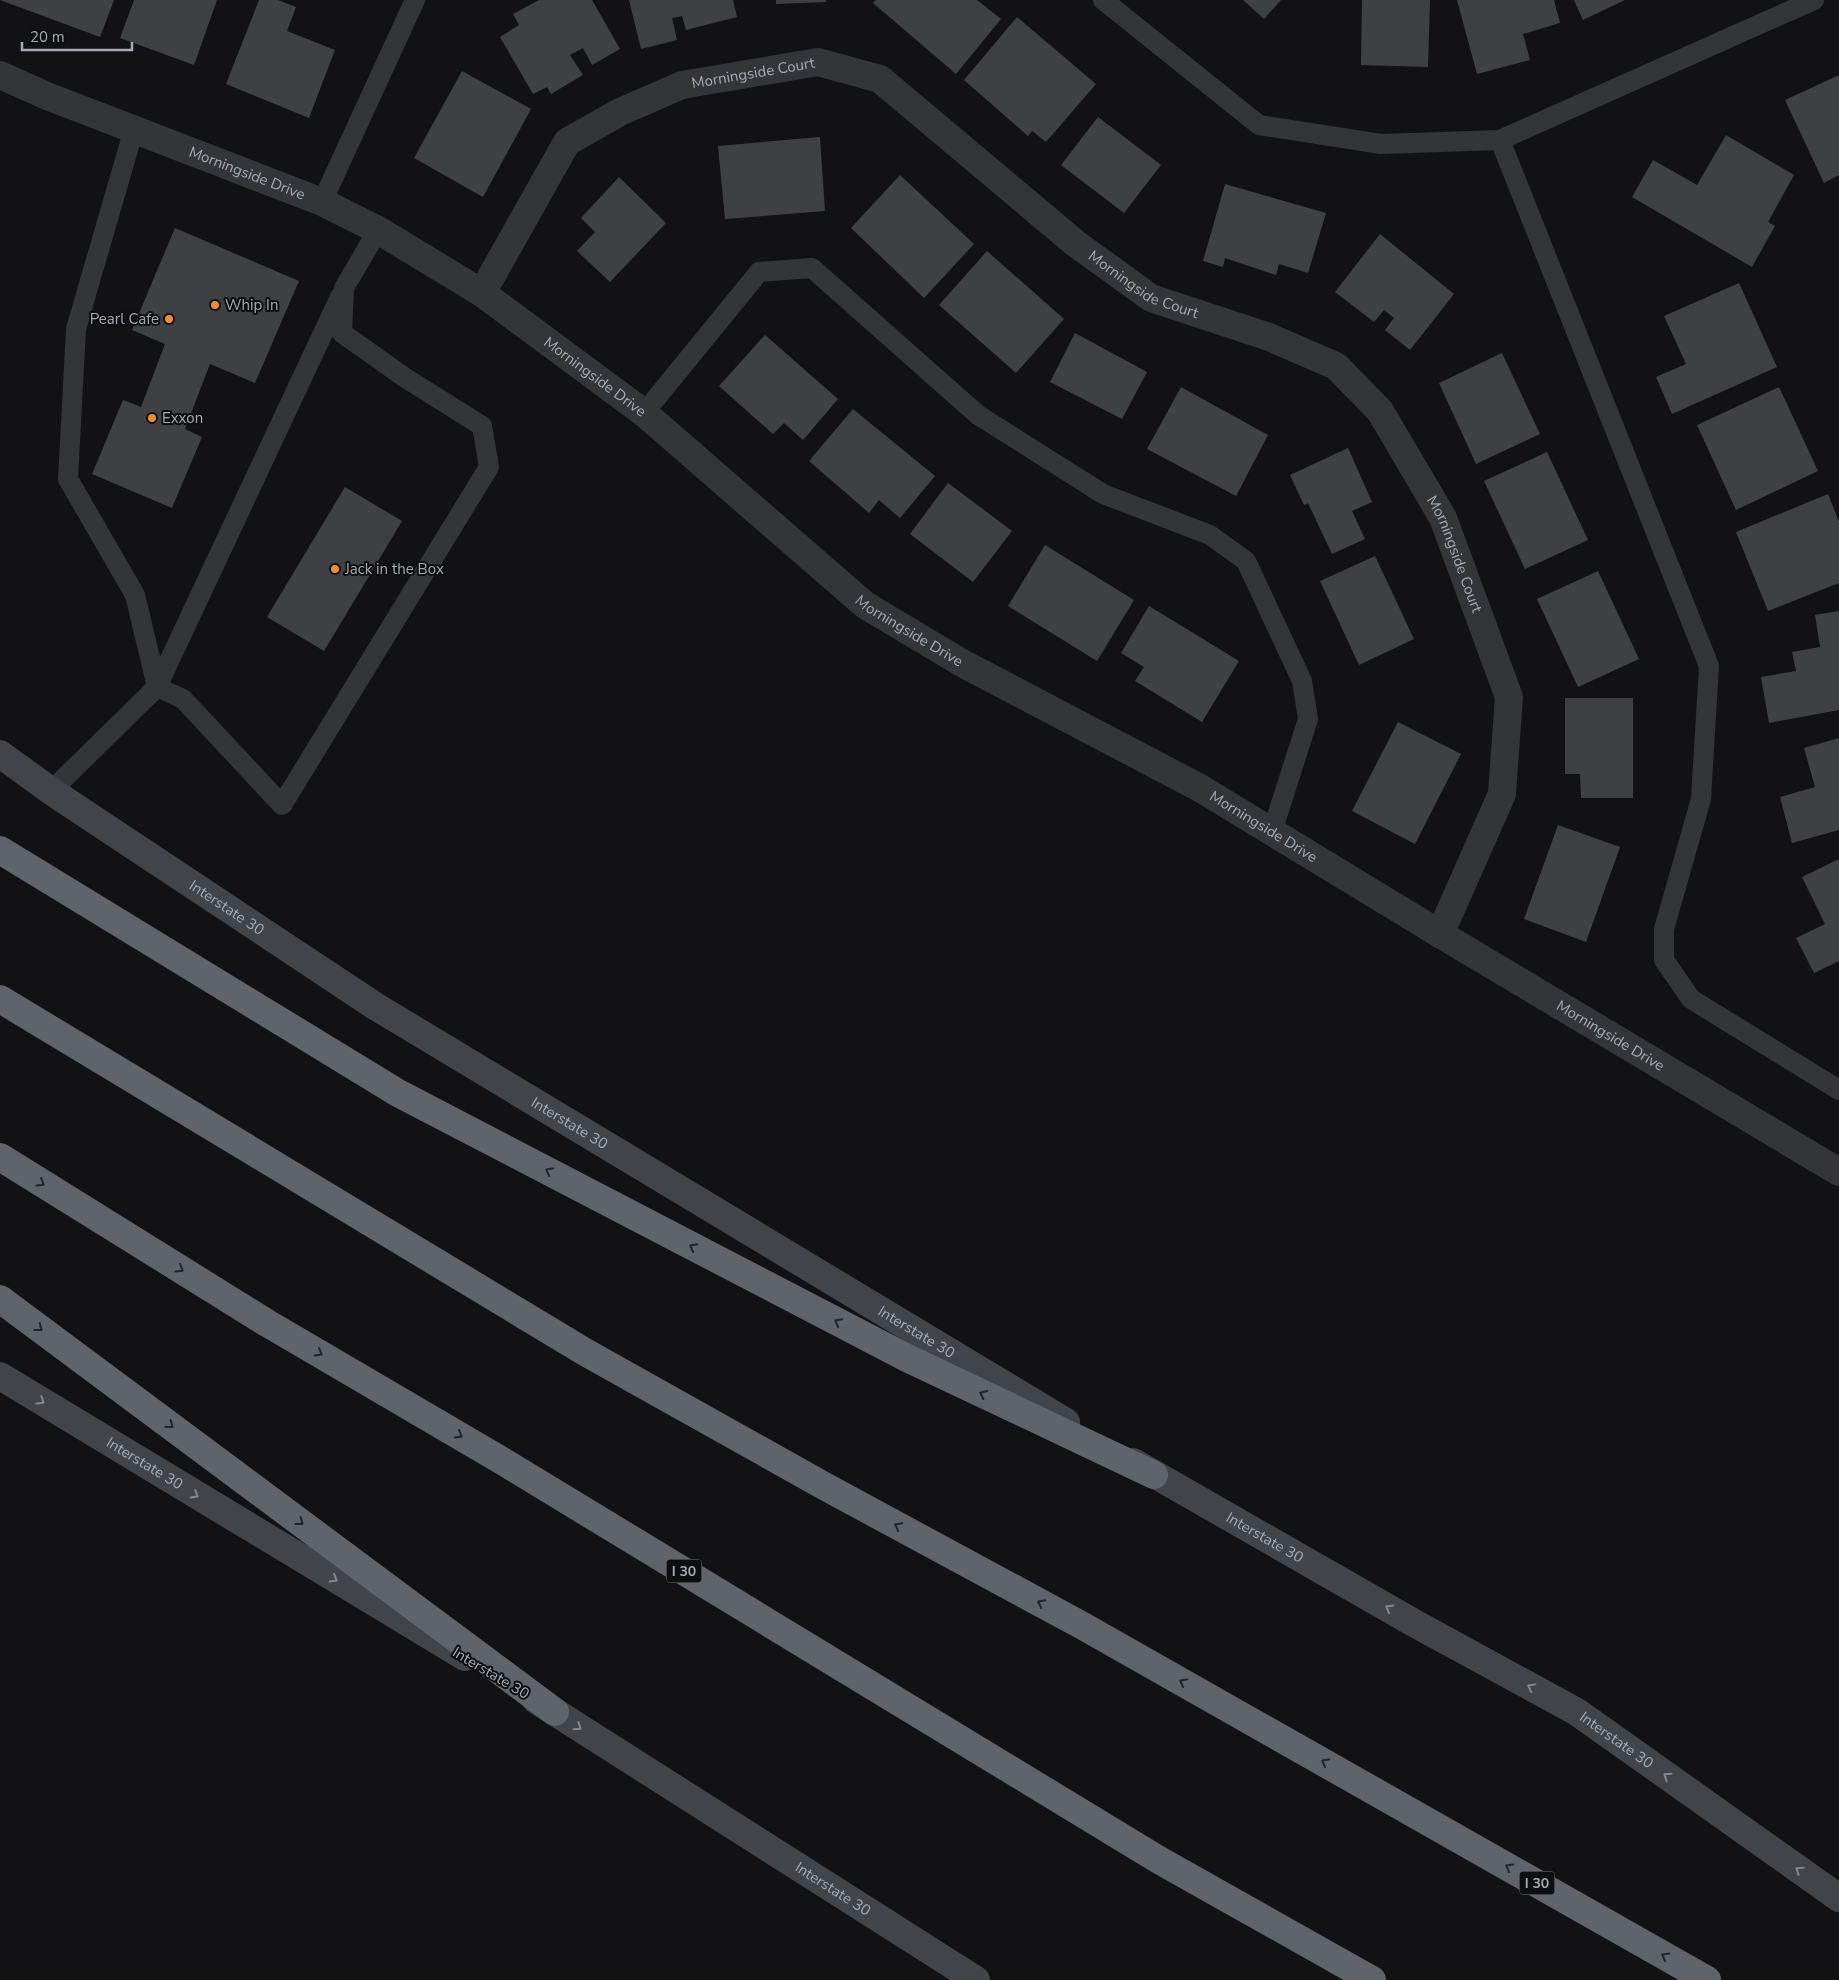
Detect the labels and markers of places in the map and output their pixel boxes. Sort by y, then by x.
place label: Whip In [225,295,278,315]
marker: Whip In [209,299,221,311]
place label: Pearl Cafe [90,309,159,329]
marker: Pearl Cafe [163,313,175,325]
place label: Exxon [162,408,203,428]
marker: Exxon [146,412,158,424]
place label: Jack in the Box [344,559,444,579]
marker: Jack in the Box [329,563,341,575]

